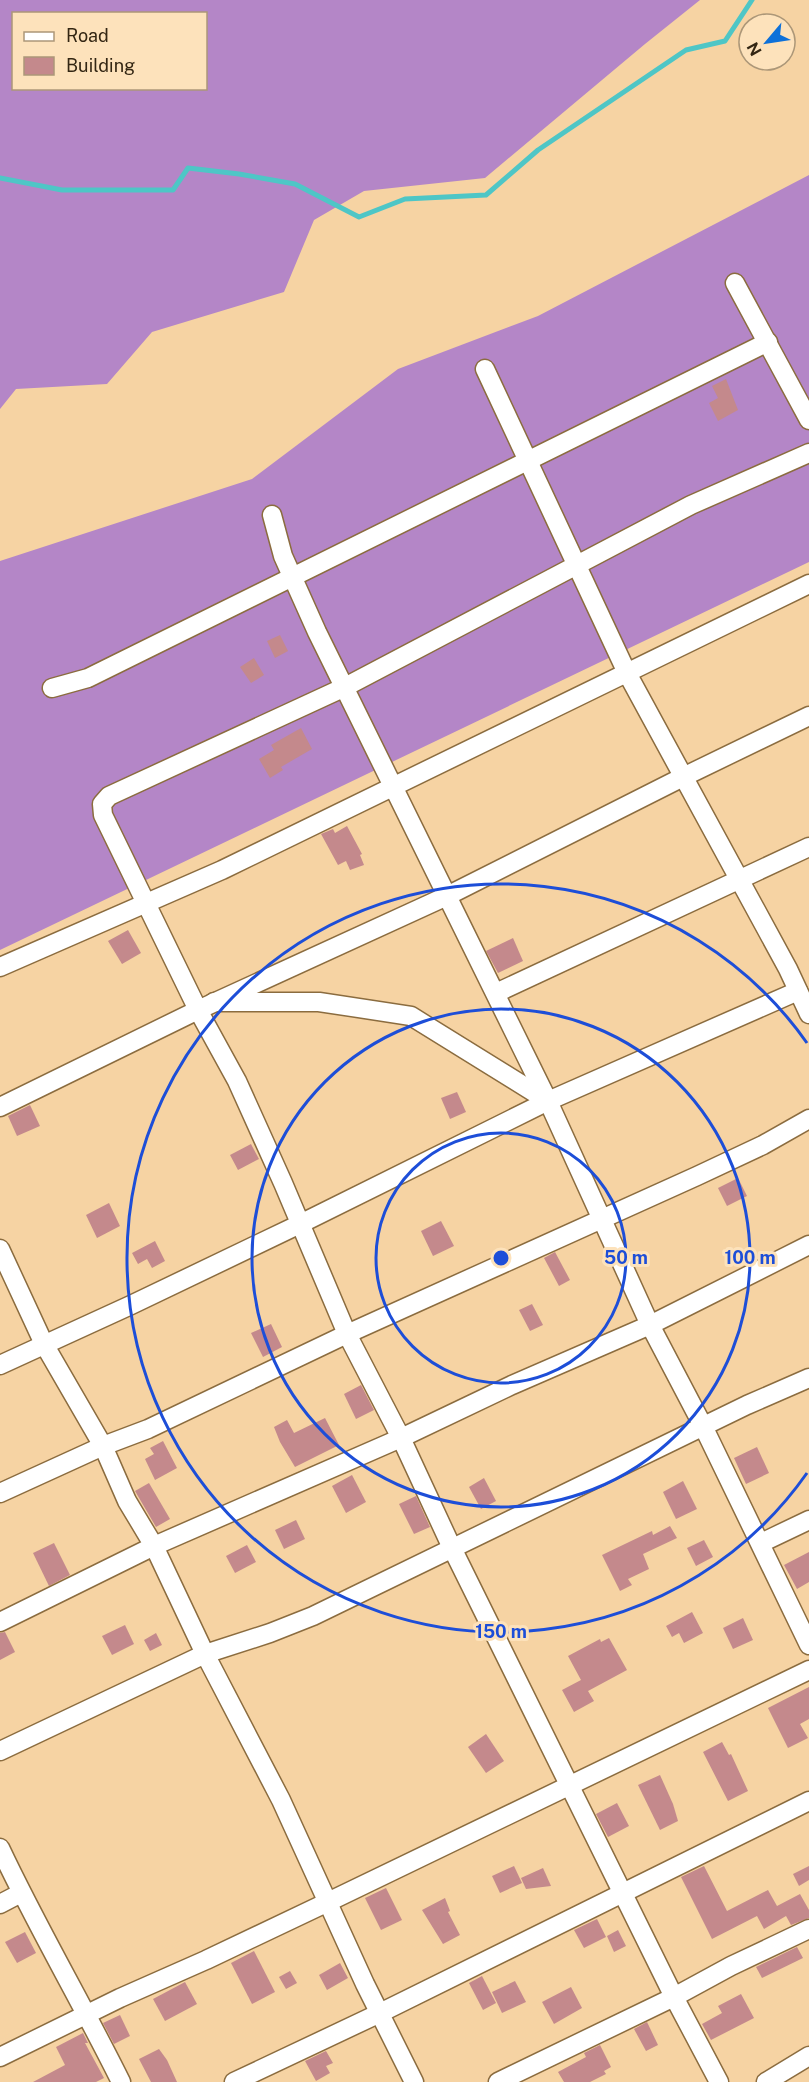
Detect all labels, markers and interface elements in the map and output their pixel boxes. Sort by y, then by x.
legend [12,12,207,90]
north arrow [737,12,797,72]
text: Road [66,25,109,46]
text: N [743,39,766,59]
text: Building [66,55,135,76]
text: 50 m [604,1247,648,1268]
text: 100 m [724,1247,776,1268]
centre of rings [491,1248,511,1268]
text: 150 m [475,1621,527,1642]

